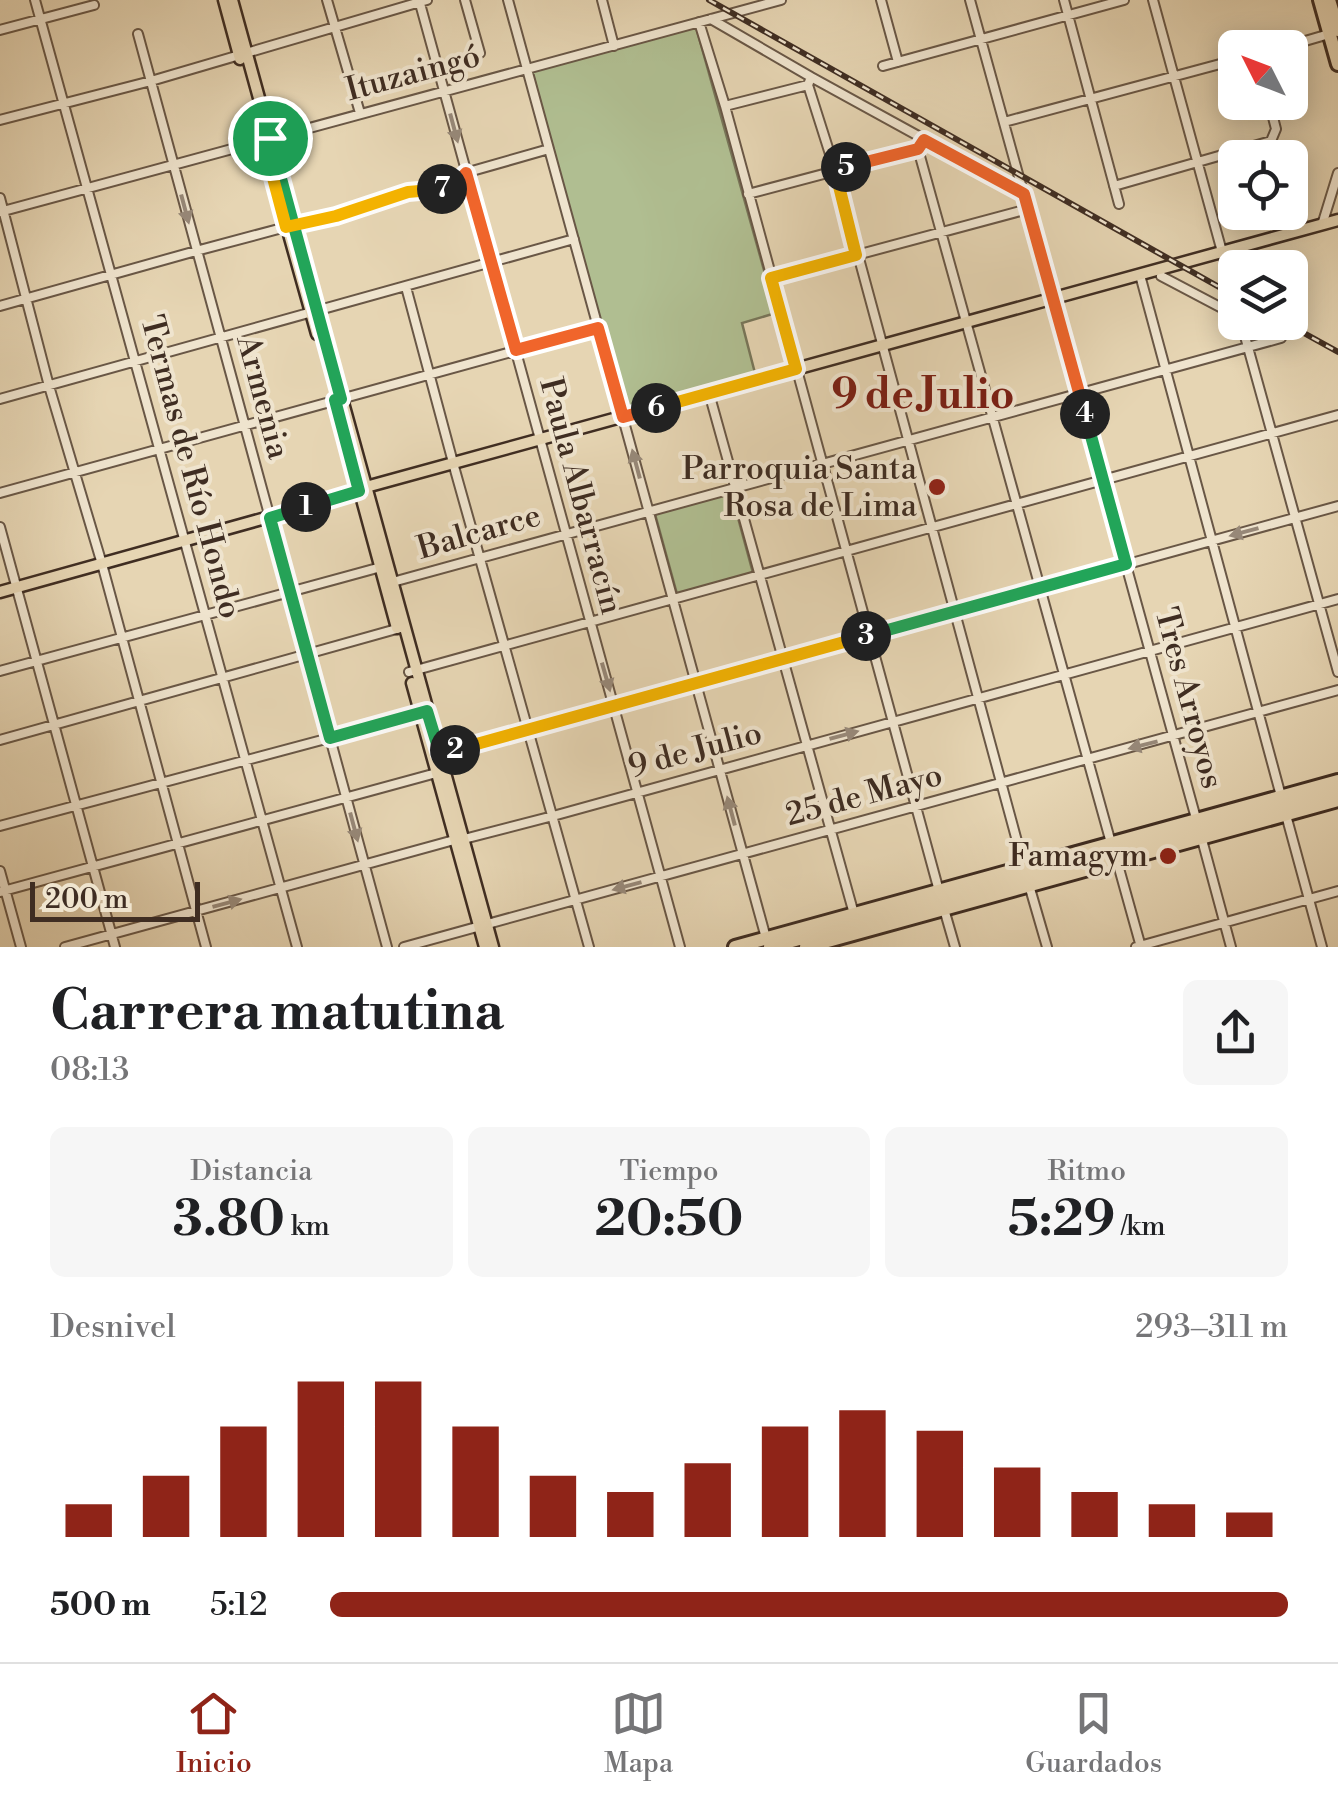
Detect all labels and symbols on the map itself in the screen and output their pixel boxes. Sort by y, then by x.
north arrow [1218,30,1308,120]
street label: Ituzaingó [341,36,485,110]
pin [228,96,313,181]
one-way arrow [447,113,462,144]
pin: 5 [821,142,871,192]
pin: 7 [417,164,467,214]
one-way arrow [178,194,194,225]
street label: Termas de Río Hondo [131,311,251,623]
street label: Armenia [227,330,299,464]
district label: 9 de Julio [832,369,1014,422]
street label: Paula Albarracín [530,374,632,618]
pin: 6 [631,383,681,433]
pin: 4 [1060,389,1110,439]
one-way arrow [627,448,643,479]
place label: Parroquia Santa Rosa de Lima [682,449,918,526]
marker: Parroquia Santa Rosa de Lima [926,476,948,498]
pin: 1 [281,482,331,532]
street label: Balcarce [412,495,545,569]
one-way arrow [1228,524,1259,540]
street label: Tres Arroyos [1146,603,1232,793]
pin: 3 [841,611,891,661]
one-way arrow [598,662,614,693]
street label: 9 de Julio [624,713,766,787]
pin: 2 [430,725,480,775]
one-way arrow [829,727,860,743]
one-way arrow [1127,738,1158,753]
street label: 25 de Mayo [781,755,947,835]
one-way arrow [723,795,738,825]
one-way arrow [346,811,362,842]
place label: Famagym [1008,836,1148,876]
marker: Famagym [1157,845,1179,867]
scale bar [30,877,200,921]
one-way arrow [611,878,642,894]
one-way arrow [212,895,243,911]

